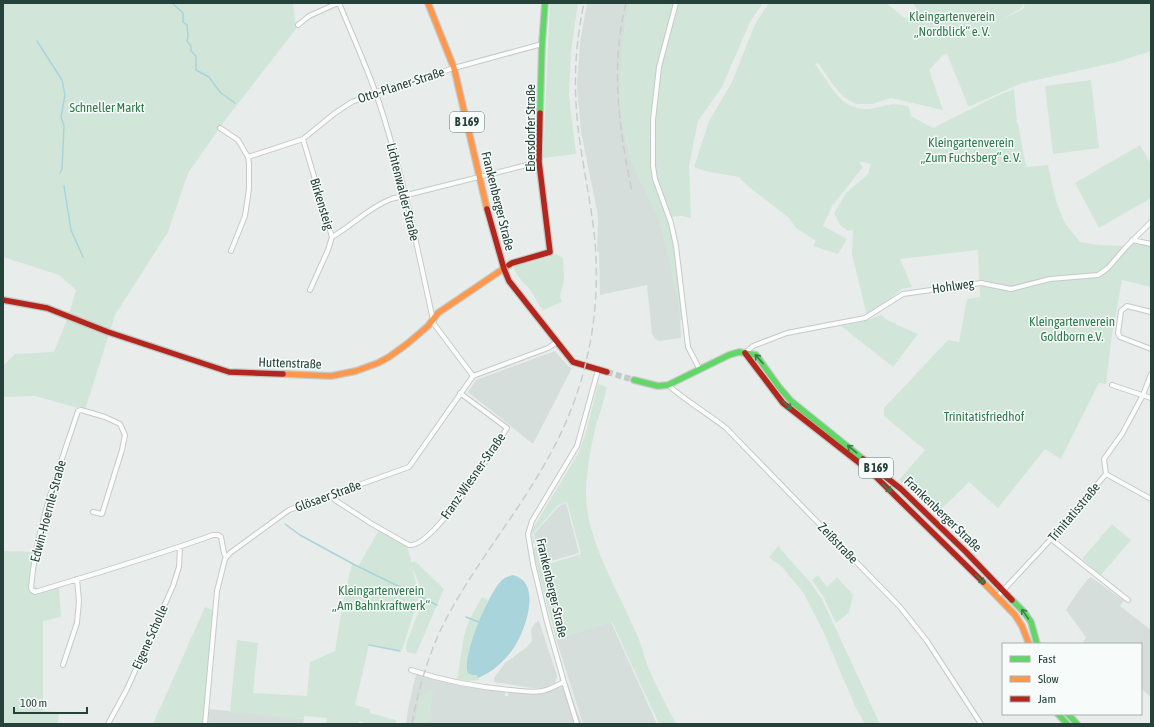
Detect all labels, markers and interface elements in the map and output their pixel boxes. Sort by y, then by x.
park label: Kleingartenverein „Nordblick“ e. V. [909,9,995,39]
street label: Otto-Planer-Straße [356,64,446,106]
street label: Ebersdorfer Straße [523,84,538,172]
park label: Schneller Markt [69,100,145,115]
road number: B 169 [450,112,484,132]
park label: Kleingartenverein „Zum Fuchsberg“ e. V. [921,135,1021,165]
street label: Lichtenwalder Straße [384,141,422,243]
street label: Frankenberger Straße [478,150,518,252]
street label: Birkensteig [307,176,337,232]
street label: Hohlweg [931,276,975,296]
park label: Kleingartenverein Goldborn e.V. [1029,314,1115,344]
street label: Huttenstraße [258,354,322,372]
one-way arrow [755,354,764,365]
one-way arrow [782,401,792,410]
park label: Trinitatisfriedhof [944,409,1025,424]
street label: Franz-Wiesner-Straße [438,430,508,522]
one-way arrow [847,444,858,453]
street label: Edwin-Hoernle-Straße [27,458,69,564]
road number: B 169 [859,458,893,478]
street label: Frankenberger Straße [901,473,985,555]
street label: Glösaer Straße [293,477,363,515]
street label: Trinitatisstraße [1045,479,1103,544]
one-way arrow [882,483,892,493]
street label: Zeißstraße [815,520,861,567]
street label: Frankenberger Straße [533,537,571,639]
one-way arrow [975,574,984,584]
park label: Kleingartenverein „Am Bahnkraftwerk“ [332,583,430,613]
street label: Eigene Scholle [129,602,171,672]
one-way arrow [1021,609,1029,620]
legend [1002,643,1142,715]
text: Fast [1038,652,1056,666]
text: Slow [1038,672,1059,686]
scale bar [14,689,87,715]
text: Jam [1038,692,1056,706]
text: 100 m [20,696,47,710]

